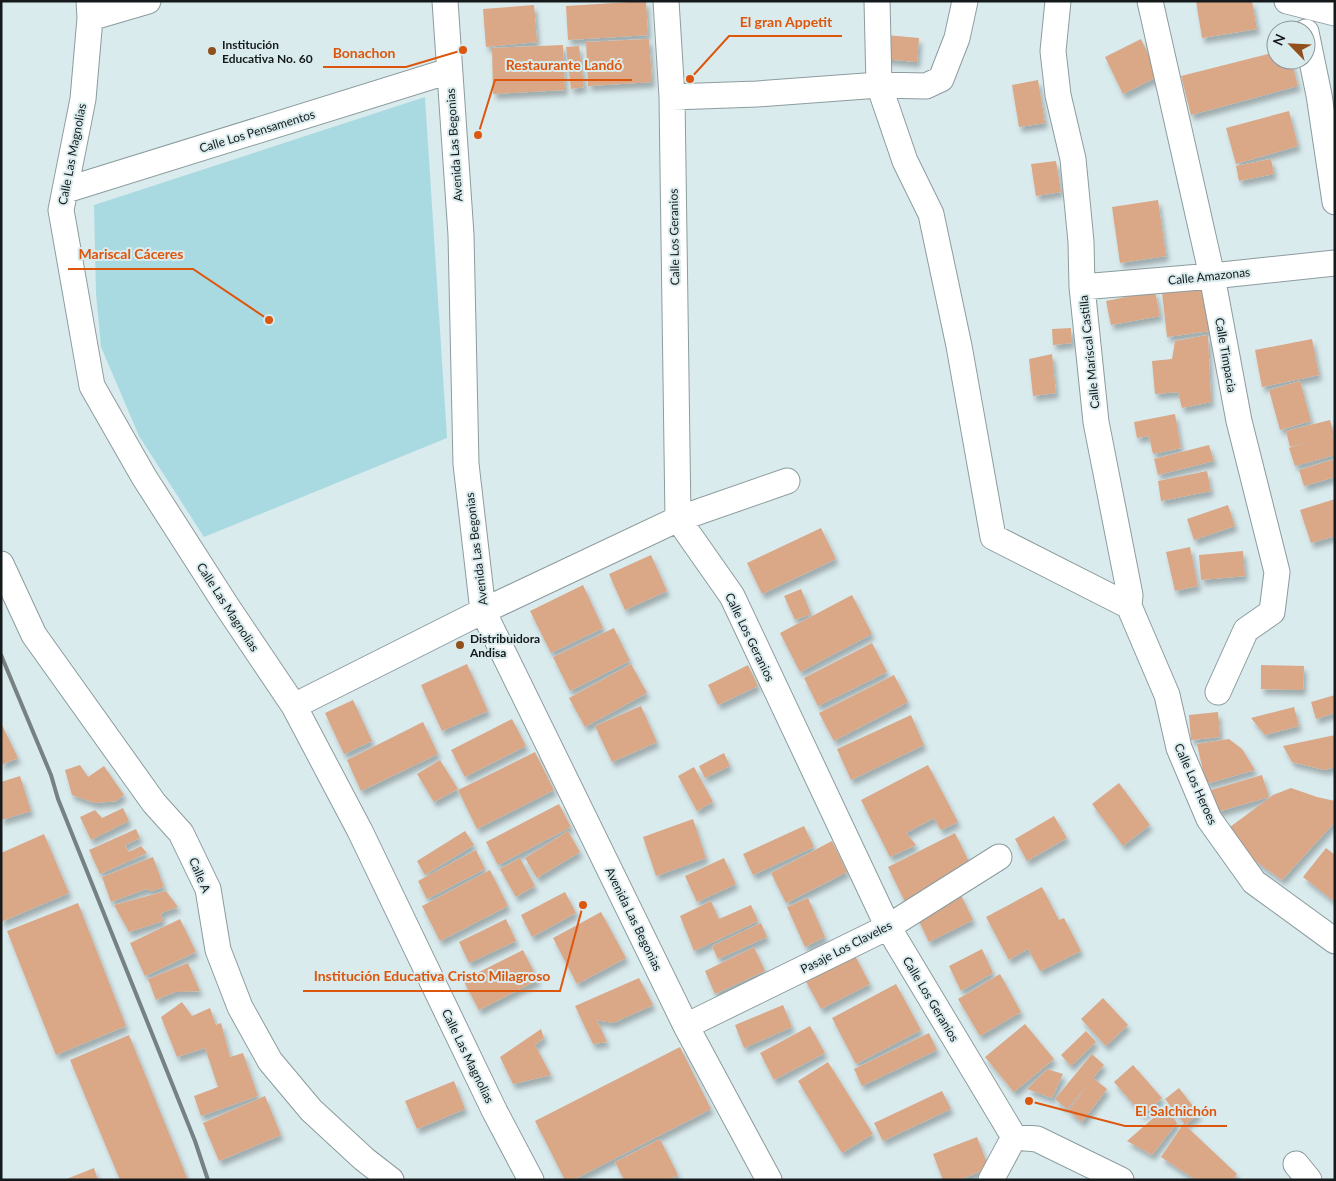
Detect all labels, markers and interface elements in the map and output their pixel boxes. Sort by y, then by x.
callout: El gran Appetit [729,7,842,36]
text: El gran Appetit [740,13,833,30]
north arrow [1266,20,1316,70]
text: N [1269,31,1289,48]
place label: Institución Educativa No. 60 [222,37,313,66]
callout: Bonachon [323,38,406,67]
text: Bonachon [333,44,395,61]
marker: Institución Educativa No. 60 [206,45,218,57]
callout: Restaurante Landó [495,51,632,80]
text: Restaurante Landó [506,56,622,73]
street label: Avenida Las Begonias [443,88,465,202]
street label: Calle Las Magnolias [55,102,89,206]
street label: Calle Los Pensamentos [197,106,317,156]
street label: Calle Los Geranios [666,189,682,285]
callout: Mariscal Cáceres [68,240,193,269]
text: Mariscal Cáceres [79,245,183,262]
street label: Calle Amazonas [1167,264,1251,288]
street label: Calle Mariscal Castilla [1076,294,1102,410]
street label: Calle Timpacia [1212,316,1240,394]
street label: Avenida Las Begonias [462,492,490,606]
street label: Calle Las Magnolias [194,560,262,654]
street label: Calle Los Geranios [722,590,778,684]
place label: Distribuidora Andisa [469,631,540,660]
marker: Distribuidora Andisa [454,639,466,651]
street label: Calle Los Heroes [1171,741,1221,827]
street label: Calle A [186,855,214,896]
street label: Avenida Las Begonias [602,865,666,973]
street label: Pasaje Los Claveles [798,917,894,977]
street label: Calle Los Geranios [900,954,962,1044]
callout: Institución Educativa Cristo Milagroso [303,962,560,991]
text: Institución Educativa Cristo Milagroso [314,967,550,984]
street label: Calle Las Magnolias [439,1006,497,1106]
callout: El Salchichón [1125,1097,1227,1126]
text: El Salchichón [1135,1102,1217,1119]

